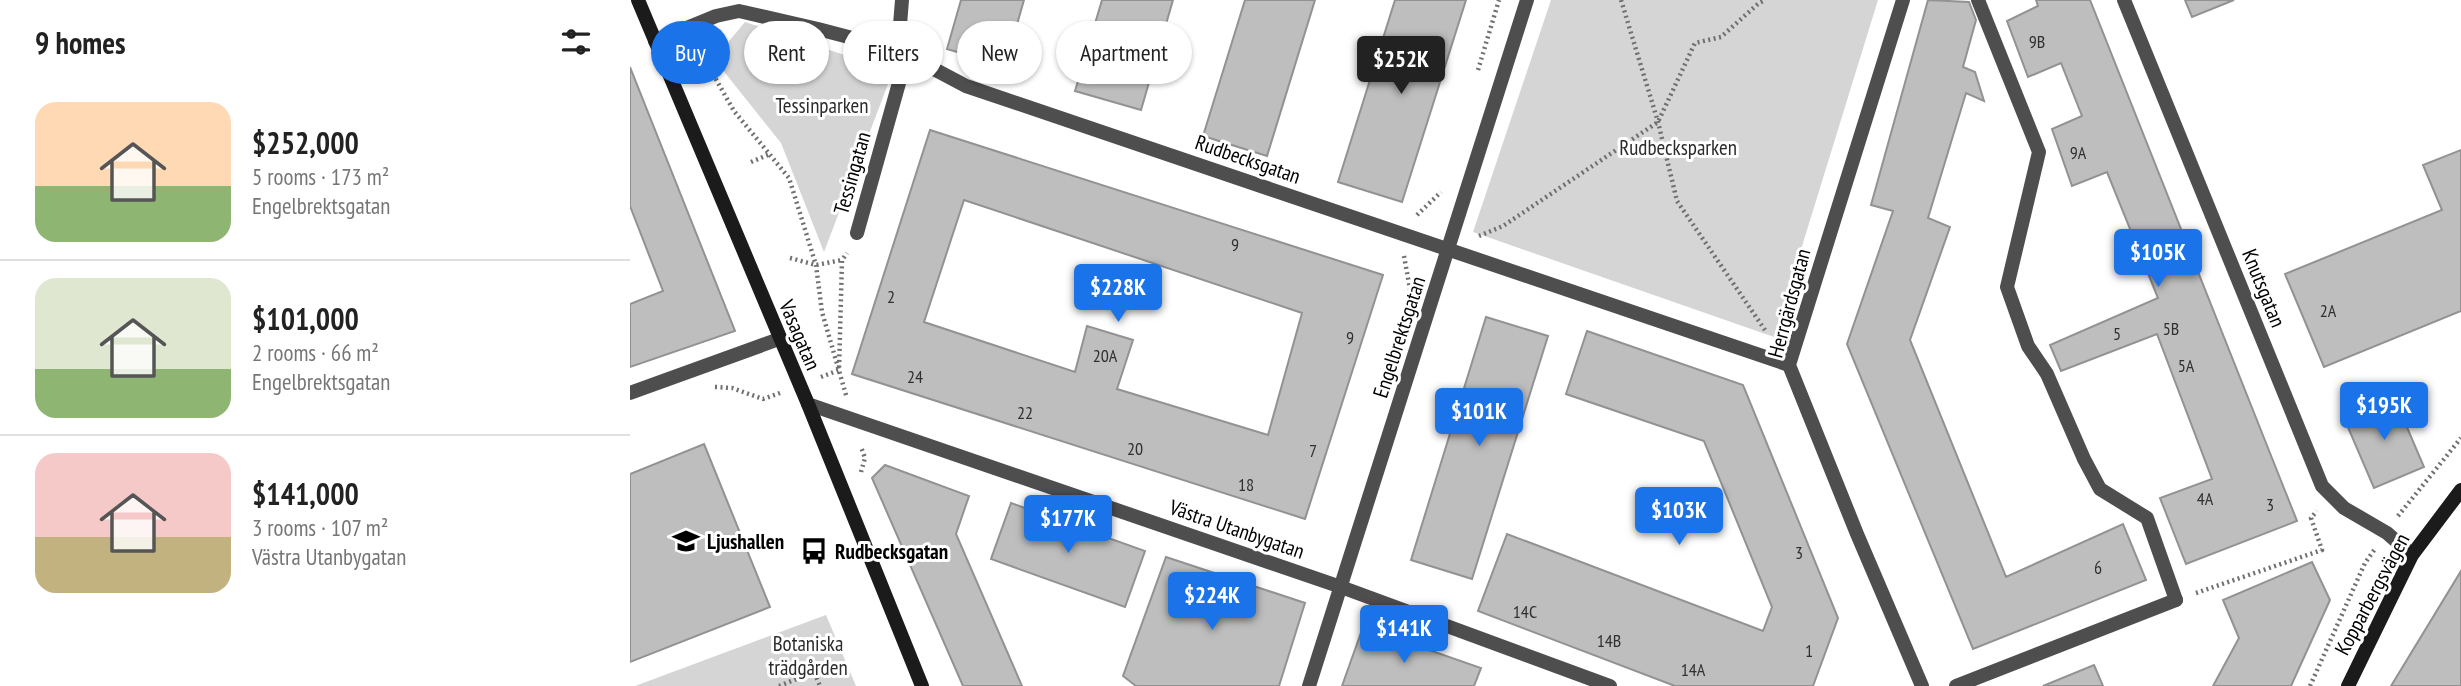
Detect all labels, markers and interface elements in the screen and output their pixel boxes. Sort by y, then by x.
chip: Buy [651,21,730,84]
chip: Rent [744,21,829,84]
chip: Filters [843,21,943,84]
chip: New [957,21,1042,84]
chip: Apartment [1056,21,1192,84]
text: 9 homes [35,23,126,62]
icon: filters [557,23,595,61]
house number: 9B [2029,30,2045,53]
pin: $252K [1352,36,1450,96]
text: $252K [1373,44,1429,73]
park label: Tessinparken [776,92,869,119]
text: $252,000 [252,123,359,162]
street label: Rudbecksgatan [1192,128,1304,190]
street label: Tessingatan [827,129,877,217]
icon: home [91,130,175,214]
park label: Rudbecksparken [1619,134,1737,161]
house number: 9A [2070,141,2087,164]
text: 5 rooms · 173 m² [252,162,389,191]
text: Engelbrektsgatan [252,191,390,220]
pin: $105K [2109,230,2207,289]
house number: 9 [1231,233,1239,256]
text: $105K [2130,237,2186,266]
street label: Knutsgatan [2236,245,2292,331]
street label: Herrgärdsgatan [1762,246,1816,360]
pin: $228K [1069,264,1167,324]
text: $228K [1090,272,1146,301]
street label: Engelbrektsgatan [1367,273,1431,401]
house number: 2 [887,285,895,308]
street label: Vasagatan [773,295,827,374]
text: $101,000 [252,299,359,338]
house number: 2A [2320,299,2337,322]
icon: home [91,306,175,390]
house number: 5B [2163,317,2179,340]
house number: 5 [2113,322,2121,345]
house number: 9 [1346,326,1354,349]
text: 2 rooms · 66 m² [252,338,379,367]
house number: 20A [1093,344,1118,367]
house number: 5A [2178,354,2195,377]
house number: 24 [907,365,923,388]
text: Engelbrektsgatan [252,367,390,396]
pin: $195K [2335,382,2433,442]
pin: $101K [1430,388,1528,448]
text: $195K [2356,390,2412,419]
text: $101K [1451,396,1507,425]
house number: 22 [1017,401,1033,424]
house number: 20 [1127,437,1143,460]
house number: 7 [1309,439,1317,462]
house number: 18 [1238,473,1254,496]
text: $141,000 [252,474,359,513]
icon: home [91,481,175,565]
house number: 4A [2197,487,2214,510]
pin: $103K [1630,488,1728,547]
street label: Västra Utanbygatan [1165,493,1308,565]
house number: 3 [2266,493,2274,516]
text: $103K [1651,495,1707,524]
pin: $177K [1019,496,1117,555]
text: $177K [1040,503,1096,532]
text: 3 rooms · 107 m² [252,513,388,542]
school or university icon: Ljushallen [671,526,701,556]
place label: Ljushallen [707,528,784,555]
street label: Kopparbergsvägen [2329,528,2415,660]
bus stop icon: Rudbecksgatan [799,536,829,566]
place label: Rudbecksgatan [835,538,948,565]
house number: 3 [1795,541,1803,564]
text: Västra Utanbygatan [252,542,406,571]
house number: 6 [2094,556,2102,579]
pin: $224K [1163,572,1261,632]
text: $224K [1184,580,1240,609]
house number: 14C [1513,600,1537,623]
pin: $141K [1355,606,1453,665]
text: $141K [1376,613,1432,642]
house number: 14B [1597,629,1621,652]
park label: Botaniska trädgården [768,630,848,681]
house number: 1 [1805,639,1813,662]
house number: 14A [1681,658,1706,681]

